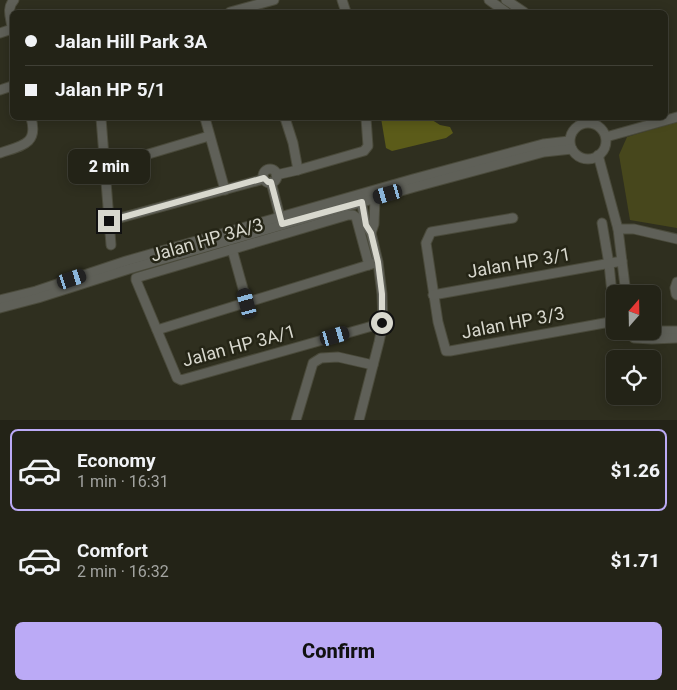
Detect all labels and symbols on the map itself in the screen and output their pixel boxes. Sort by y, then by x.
callout: 2 min [68,148,150,184]
car [371,183,404,205]
route end [98,210,120,232]
street label: Jalan HP 3A/3 [148,213,266,266]
street label: Jalan HP 3/1 [466,243,572,282]
car [55,267,88,291]
north arrow [606,285,661,340]
car [235,287,258,319]
street label: Jalan HP 3/3 [460,302,566,343]
route start [371,312,393,334]
street label: Jalan HP 3A/1 [180,320,298,371]
car [318,325,351,347]

